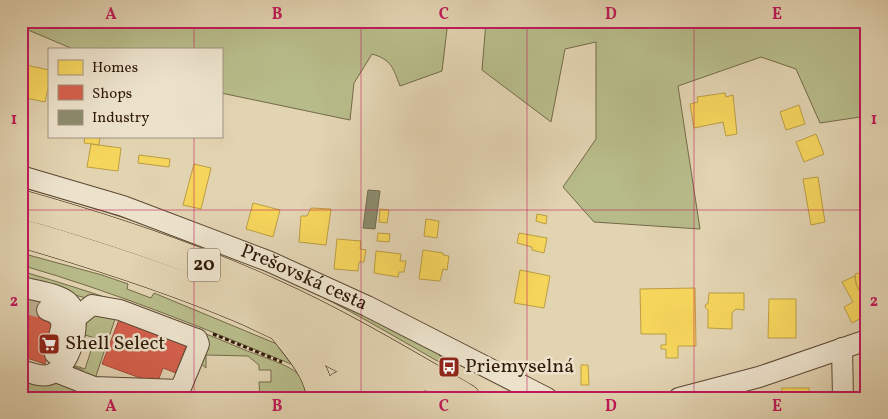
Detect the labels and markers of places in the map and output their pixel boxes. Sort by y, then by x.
place label: Shell Select [65,330,165,358]
supermarket icon: Shell Select [37,332,61,356]
place label: Priemyselná [465,353,574,381]
bus stop icon: Priemyselná [437,355,461,379]

